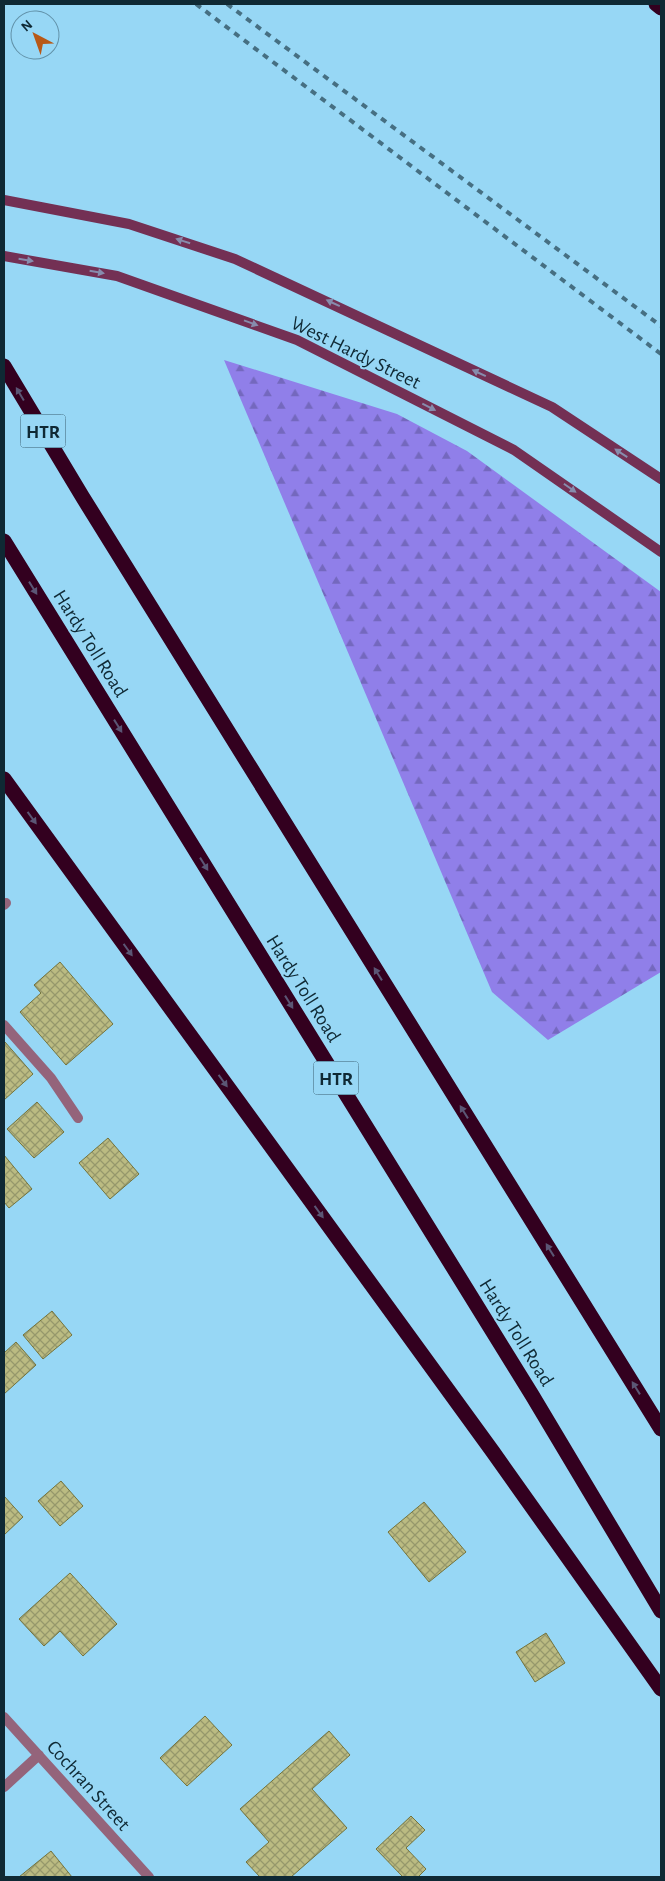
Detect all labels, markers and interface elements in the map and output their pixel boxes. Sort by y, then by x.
north arrow [10,10,60,60]
text: N [19,17,35,34]
one-way arrow [175,237,190,244]
one-way arrow [19,256,35,264]
one-way arrow [89,268,105,276]
one-way arrow [326,299,340,307]
street label: West Hardy Street [288,313,424,393]
one-way arrow [244,319,259,327]
one-way arrow [472,369,487,377]
one-way arrow [16,387,25,400]
one-way arrow [422,403,437,411]
road number: HTR [20,414,66,448]
one-way arrow [614,448,627,457]
one-way arrow [563,483,576,493]
one-way arrow [28,581,37,594]
street label: Hardy Toll Road [49,586,131,701]
one-way arrow [114,719,123,733]
one-way arrow [27,811,37,825]
one-way arrow [199,858,208,871]
street label: Hardy Toll Road [262,931,344,1046]
one-way arrow [123,943,133,957]
one-way arrow [374,967,383,980]
one-way arrow [285,996,294,1009]
road number: HTR [314,1062,358,1094]
one-way arrow [218,1074,228,1088]
one-way arrow [460,1105,469,1118]
one-way arrow [314,1206,324,1219]
one-way arrow [545,1243,554,1257]
street label: Hardy Toll Road [475,1275,557,1390]
one-way arrow [631,1381,640,1395]
street label: Cochran Street [43,1737,134,1835]

